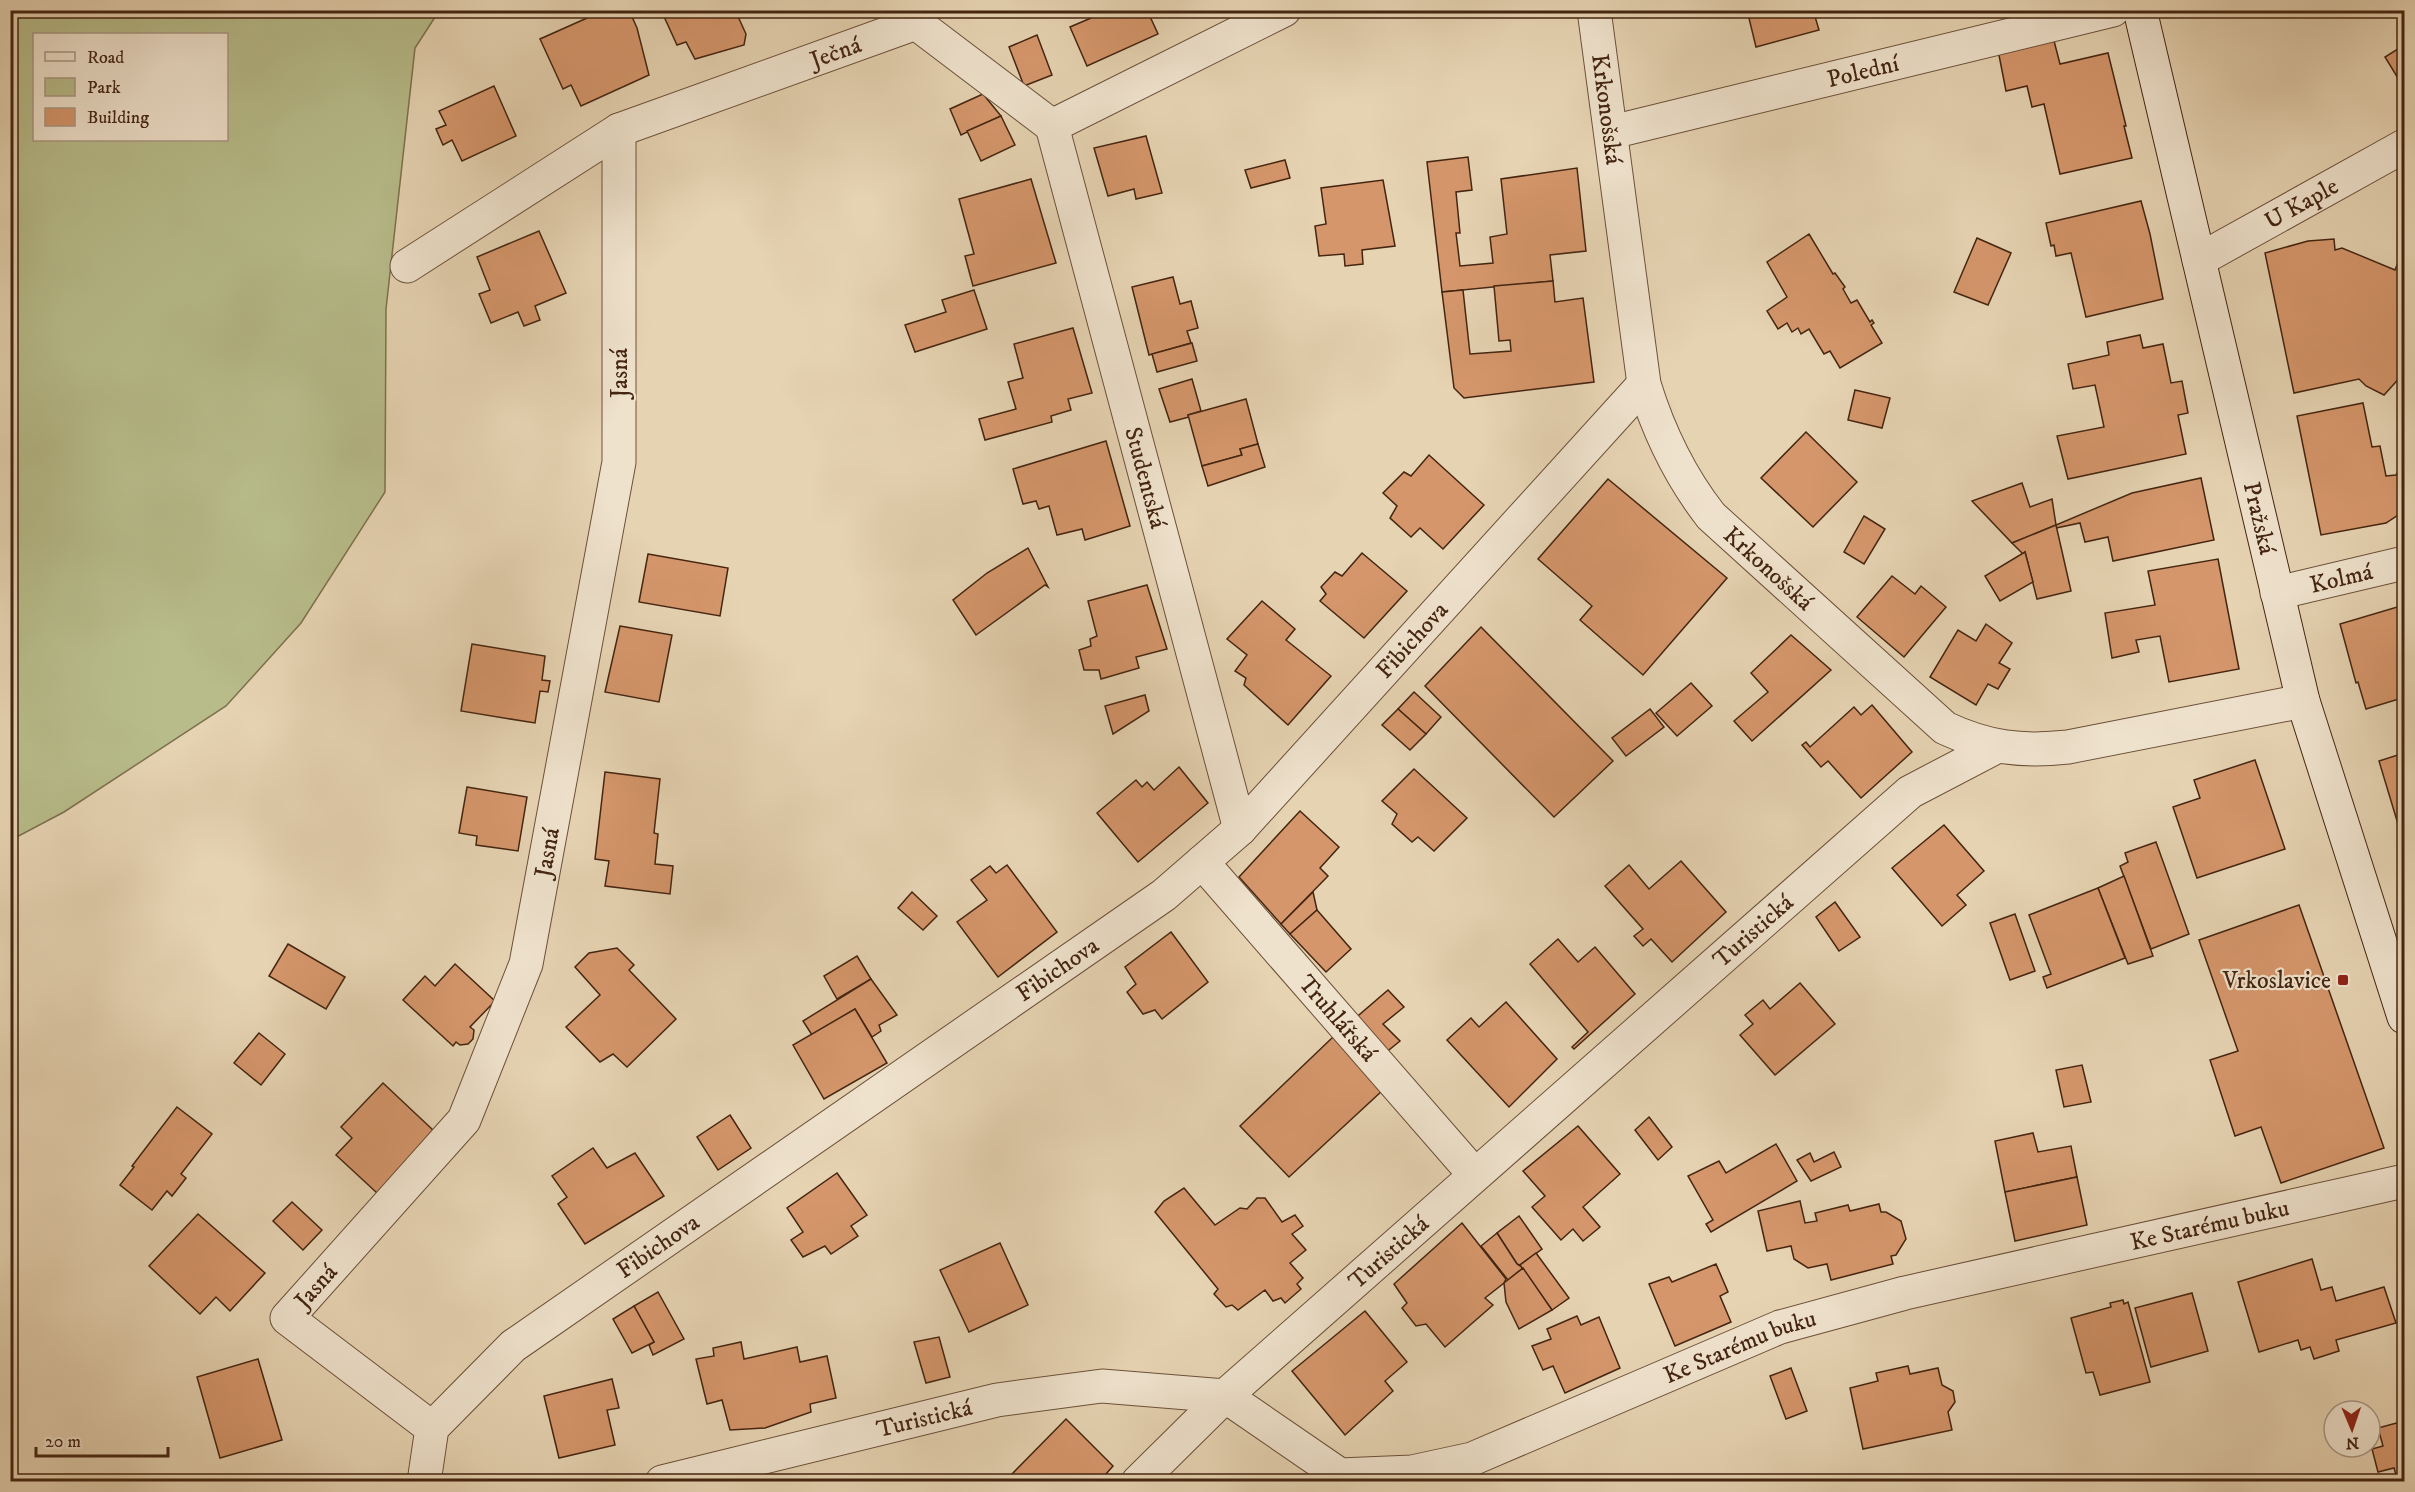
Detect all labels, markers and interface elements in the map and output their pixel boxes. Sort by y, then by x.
street label: Ječná [804,30,866,77]
legend [33,33,228,141]
text: Road [87,47,124,69]
street label: Polední [1824,48,1904,95]
street label: Krkonošská [1584,52,1629,167]
text: Park [87,77,121,99]
text: Building [87,107,149,129]
street label: U Kaple [2260,171,2344,237]
street label: Jasná [605,347,635,400]
street label: Studentská [1117,424,1173,533]
street label: Pražská [2236,479,2282,558]
street label: Krkonošská [1717,520,1820,618]
street label: Kolmá [2307,557,2377,601]
street label: Fibichova [1370,595,1456,685]
street label: Jasná [528,824,567,882]
street label: Turistická [1707,887,1801,975]
street label: Fibichova [1011,930,1106,1009]
place label: Vrkoslavice [2222,966,2331,996]
street label: Truhlářská [1291,969,1384,1069]
marker: Vrkoslavice [2336,973,2350,987]
street label: Ke Starému buku [2128,1193,2292,1258]
street label: Fibichova [611,1207,706,1286]
street label: Turistická [1342,1209,1436,1296]
street label: Jasná [287,1257,345,1317]
street label: Ke Starému buku [1659,1304,1820,1391]
street label: Turistická [874,1392,976,1445]
north arrow [2322,1399,2382,1459]
scale bar [36,1420,168,1458]
text: 20 m [45,1431,81,1453]
text: N [2346,1433,2359,1453]

